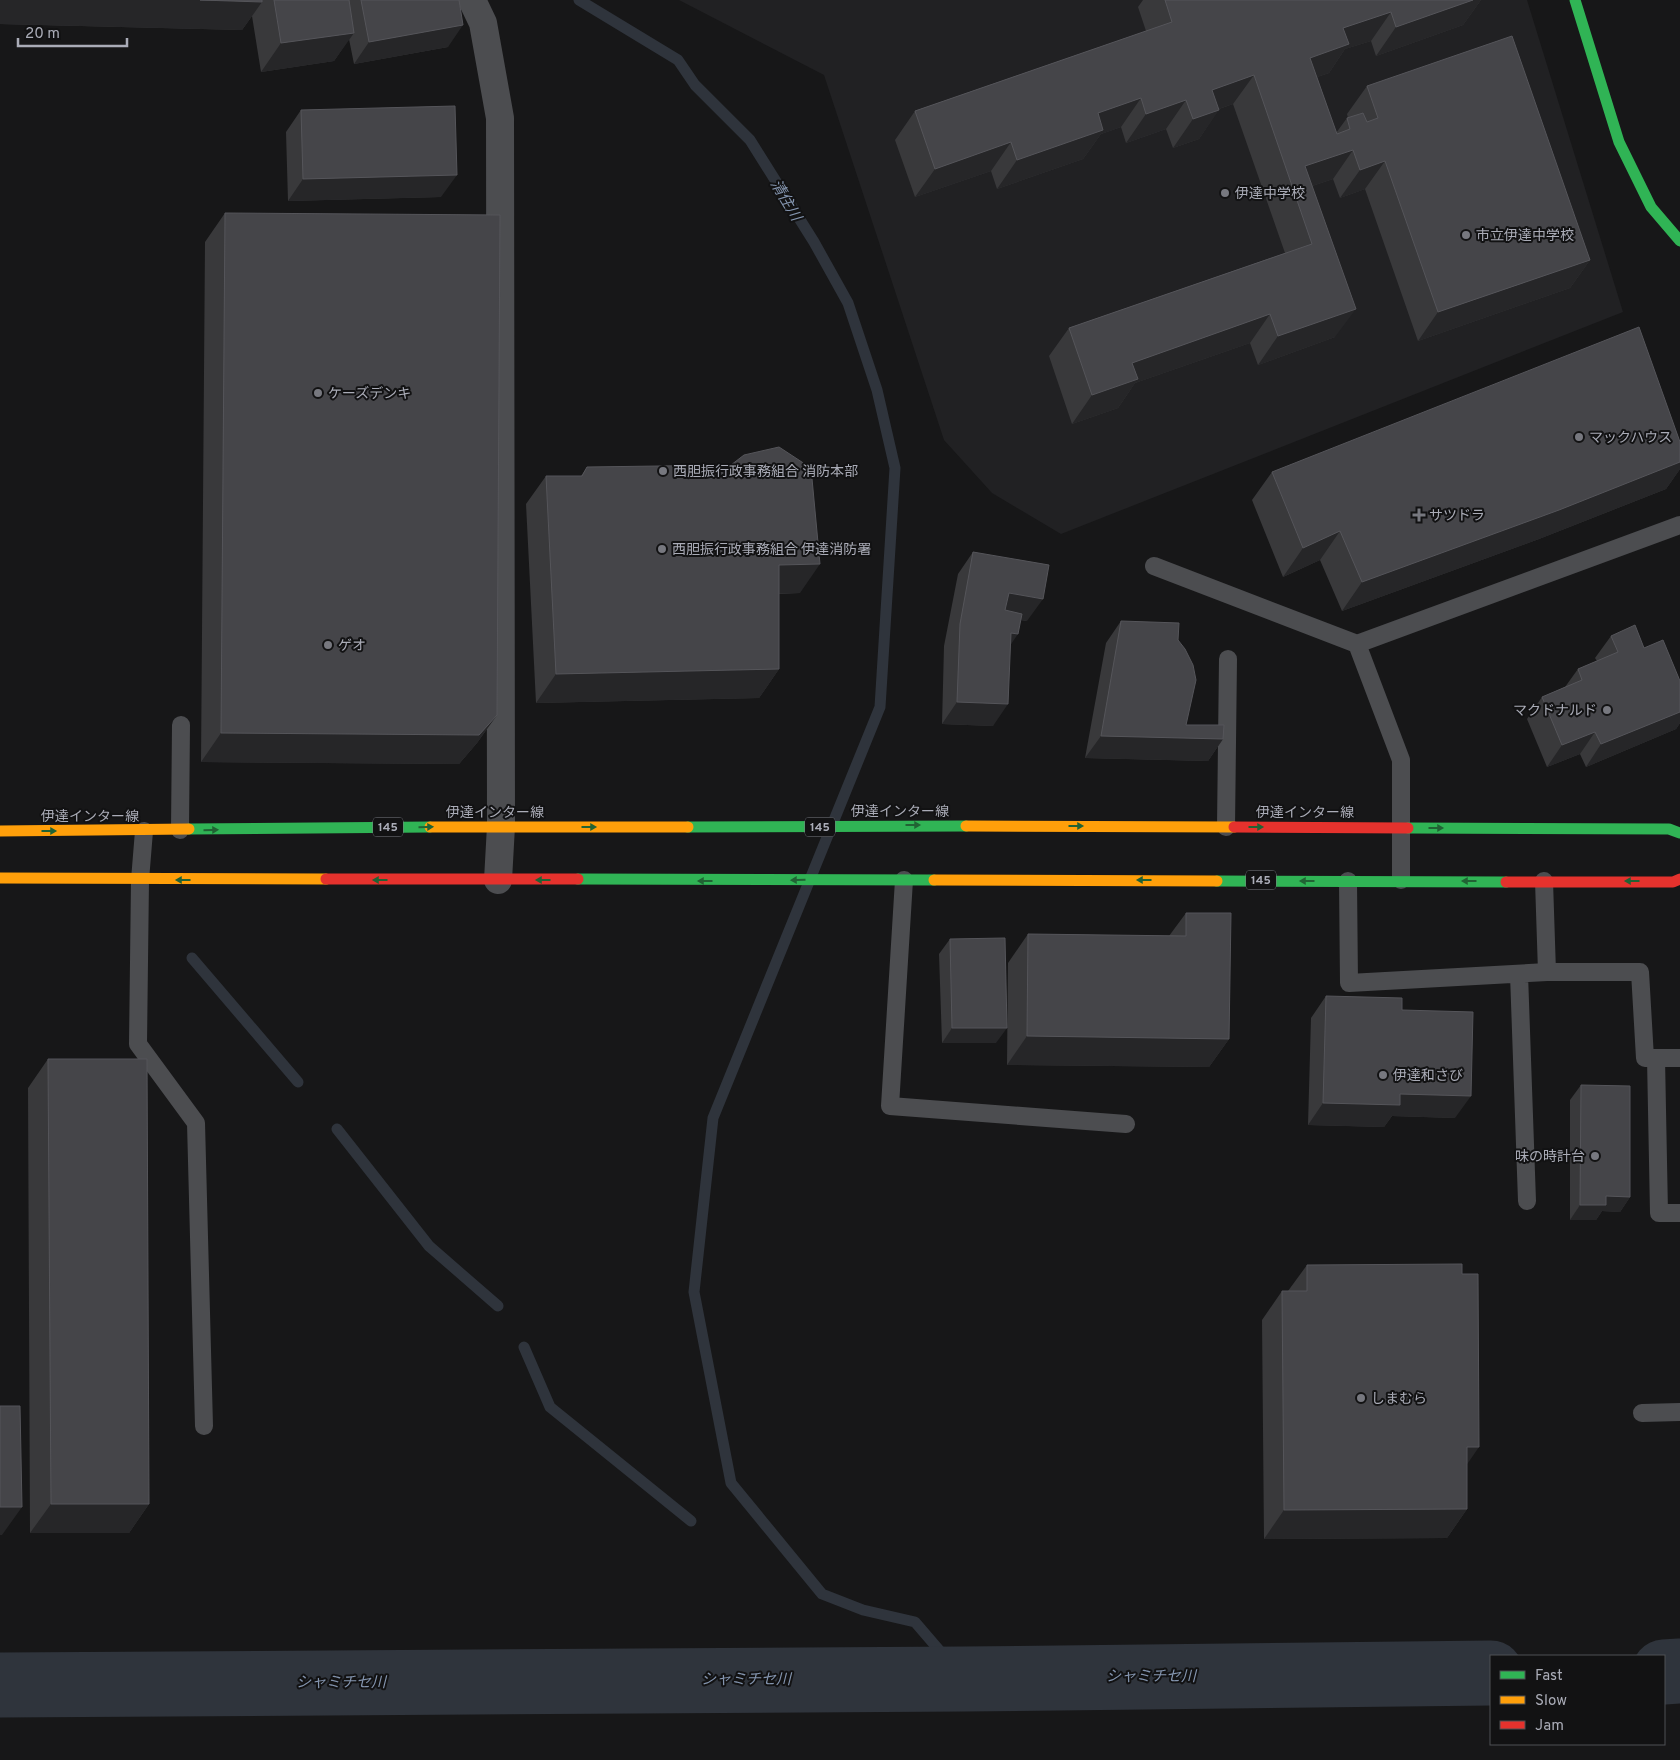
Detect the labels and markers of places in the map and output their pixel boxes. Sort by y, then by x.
place label: 伊達中学校 [1235,186,1305,203]
marker: 伊達中学校 [1219,187,1231,199]
place label: 市立伊達中学校 [1476,228,1574,245]
marker: 市立伊達中学校 [1460,229,1472,241]
place label: ケーズデンキ [328,385,411,403]
marker: ケーズデンキ [312,387,324,399]
place label: マックハウス [1589,430,1672,447]
marker: マックハウス [1573,431,1585,443]
place label: 西胆振行政事務組合 消防本部 [673,464,858,481]
marker: 西胆振行政事務組合 消防本部 [657,465,669,477]
place label: サツドラ [1429,508,1485,525]
marker: サツドラ [1413,509,1425,521]
place label: 西胆振行政事務組合 伊達消防署 [672,542,871,559]
marker: 西胆振行政事務組合 伊達消防署 [656,543,668,555]
place label: ゲオ [338,638,366,655]
marker: ゲオ [322,639,334,651]
place label: マクドナルド [1513,703,1597,720]
marker: マクドナルド [1601,704,1613,716]
place label: 伊達和さび [1393,1068,1463,1085]
marker: 伊達和さび [1377,1069,1389,1081]
place label: 味の時計台 [1515,1148,1585,1166]
marker: 味の時計台 [1589,1150,1601,1162]
place label: しまむら [1371,1391,1427,1408]
marker: しまむら [1355,1392,1367,1404]

